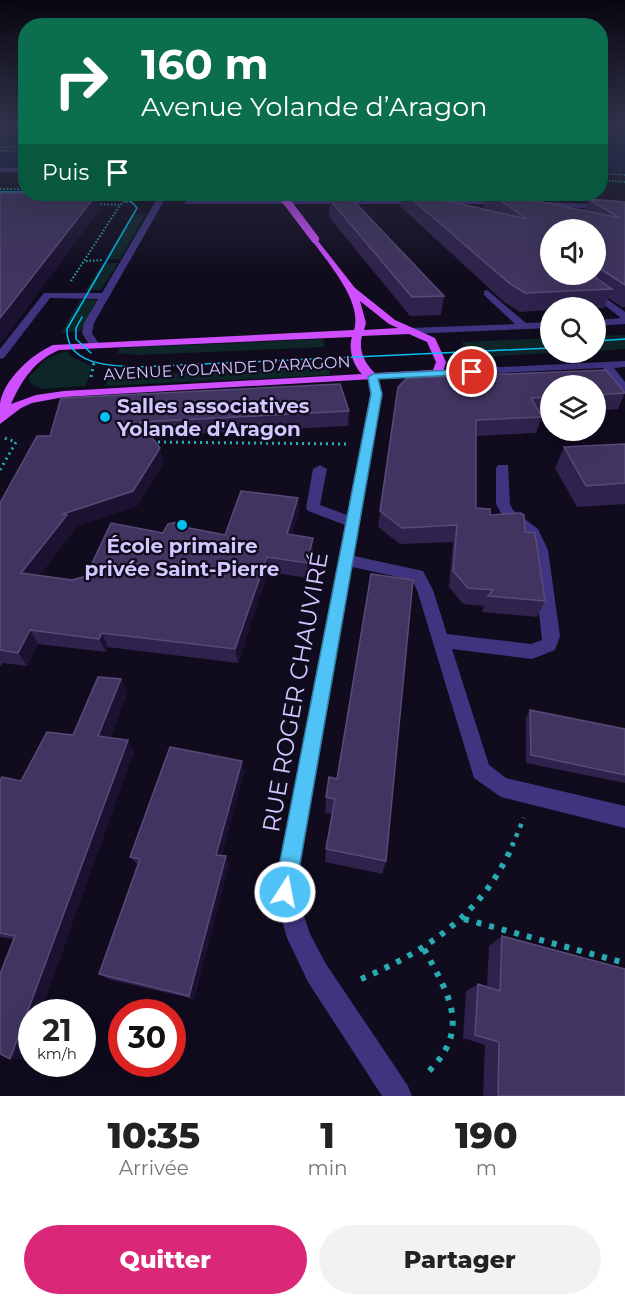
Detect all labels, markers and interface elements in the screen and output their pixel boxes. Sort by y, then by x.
text: 160 m [141,38,269,90]
icon: right [42,42,120,120]
text: Avenue Yolande d’Aragon [141,90,487,123]
icon: arrive [101,156,134,189]
text: Puis [42,159,89,186]
map controls [540,219,606,441]
button: sound [540,219,606,285]
button: search [540,297,606,363]
pin [446,346,497,397]
street label: AVENUE YOLANDE D’ARAGON [103,352,351,384]
icon: arrive [455,355,488,388]
button: layers [540,375,606,441]
place label: Salles associatives Yolande d'Aragon [116,394,310,441]
marker: Salles associatives Yolande d'Aragon [98,410,112,424]
marker: École primaire privée Saint-Pierre [175,518,189,532]
place label: École primaire privée Saint-Pierre [85,534,279,581]
street label: RUE ROGER CHAUVIRÉ [256,550,334,834]
position arrow [253,860,317,924]
speed limit sign: 30 [108,999,186,1077]
text: 21 [42,1012,72,1049]
text: km/h [37,1044,77,1063]
text: 10:35 [107,1113,200,1157]
text: 1 [320,1113,335,1157]
text: 190 [455,1113,518,1157]
text: Arrivée [119,1156,189,1180]
text: min [307,1156,348,1180]
text: m [476,1156,497,1180]
button: Quitter [24,1225,307,1294]
button: Partager [319,1225,601,1294]

